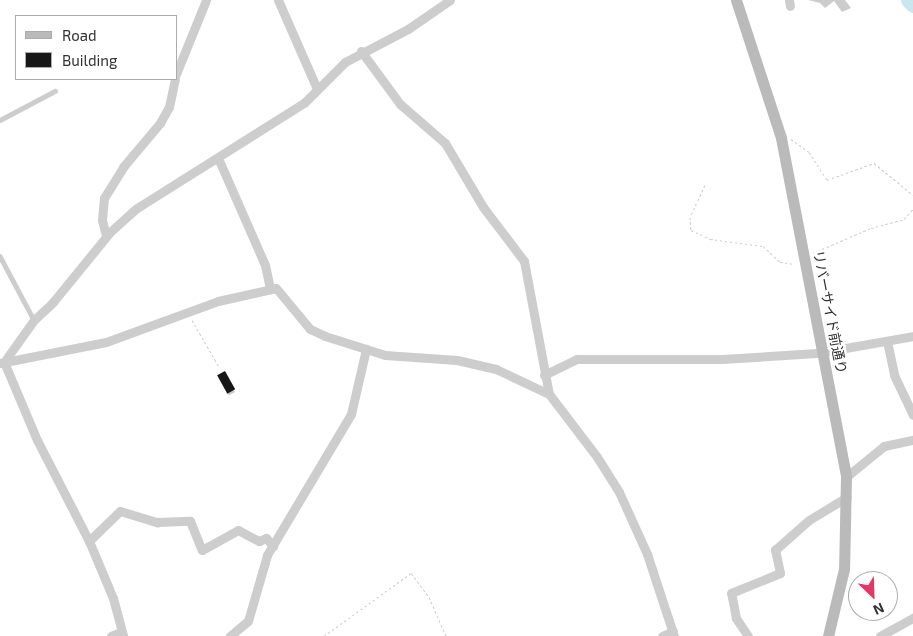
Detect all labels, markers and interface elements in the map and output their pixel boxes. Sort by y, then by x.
legend [15,15,178,80]
text: Road [62,26,97,44]
text: Building [62,51,117,69]
street label: リバーサイド前通り [810,249,850,375]
north arrow [848,571,898,621]
text: N [871,599,887,619]

